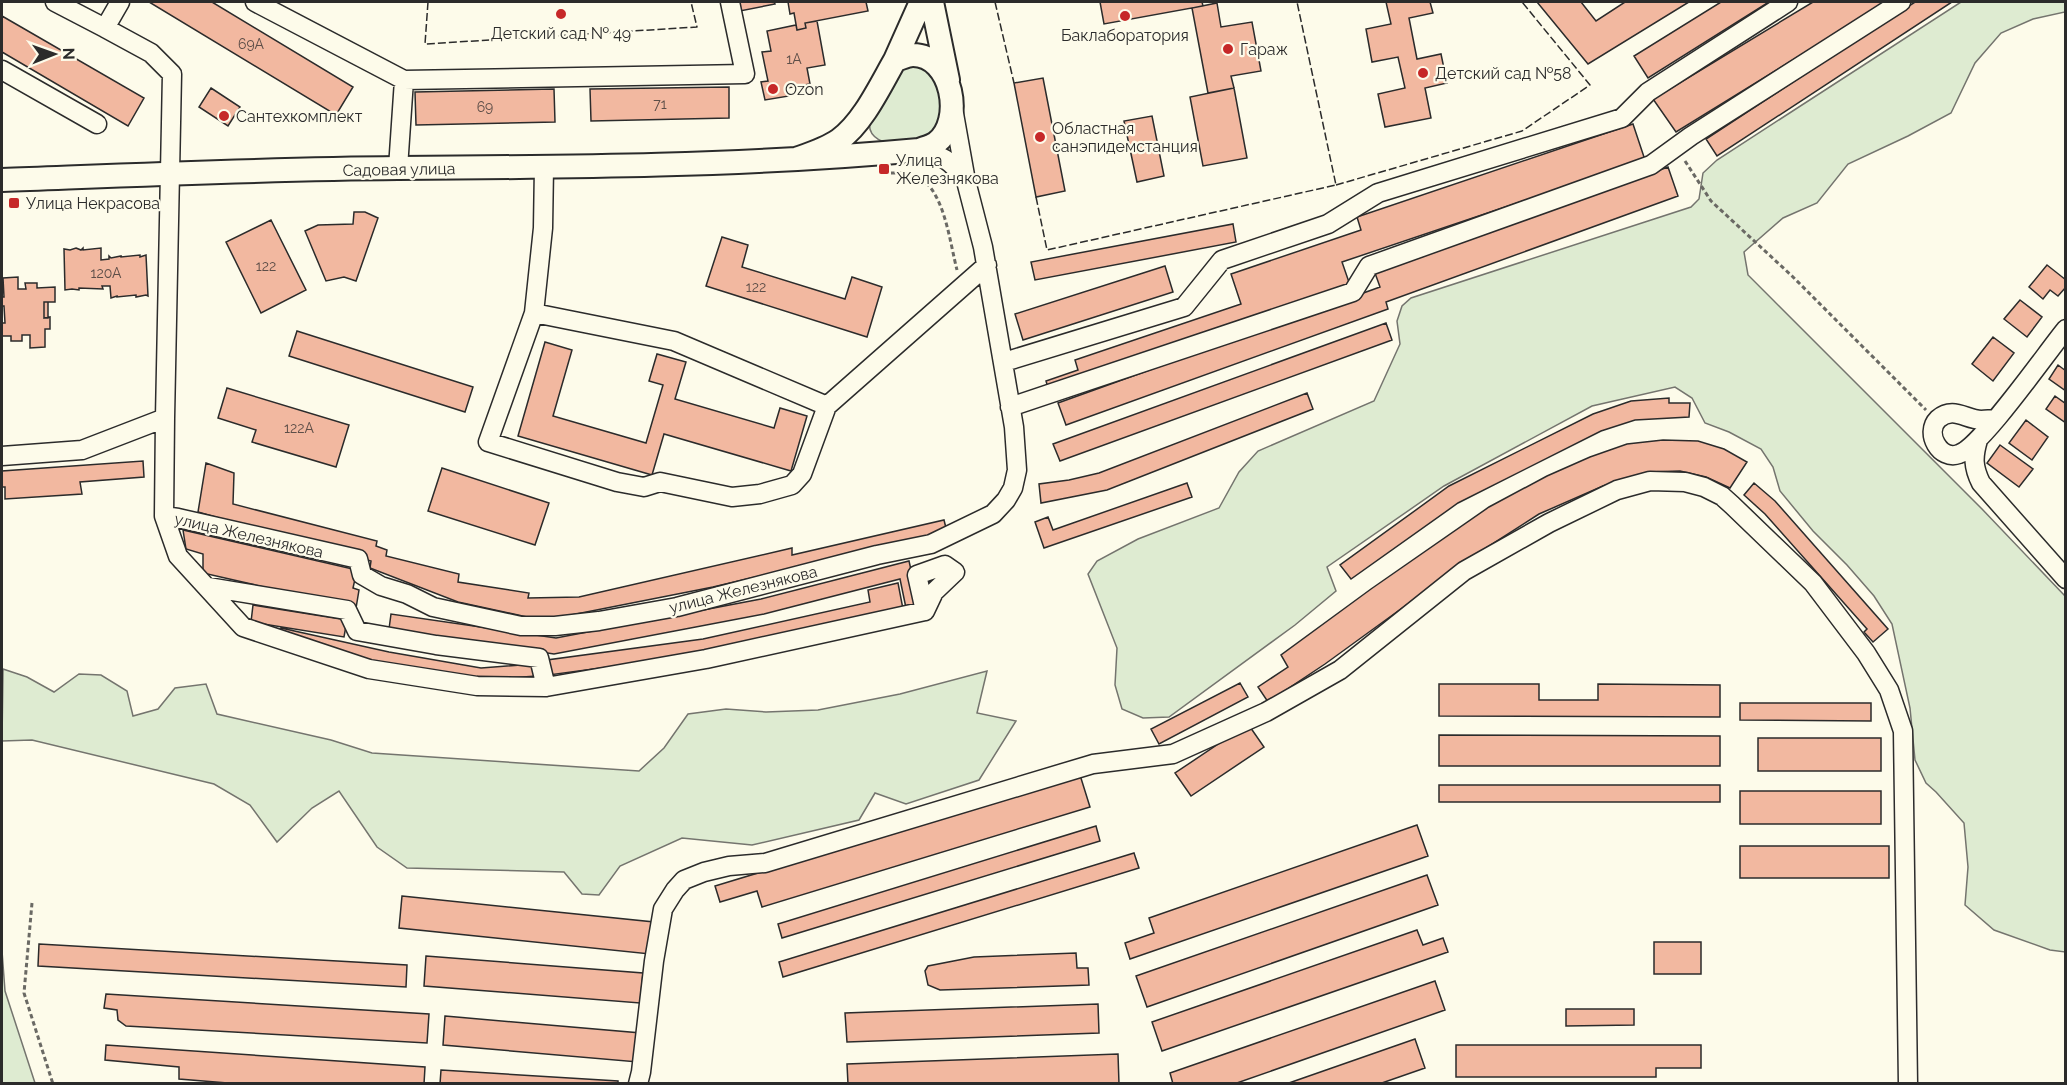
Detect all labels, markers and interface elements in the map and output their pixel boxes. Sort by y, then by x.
marker: Детский сад № 49 [554,7,568,21]
marker: Баклаборатория [1118,9,1132,23]
north arrow [24,24,84,84]
place label: Детский сад № 49 [491,24,631,43]
place label: Баклаборатория [1061,26,1189,45]
house number: 69А [238,36,265,52]
place label: Гараж [1240,40,1289,59]
marker: Гараж [1221,42,1235,56]
text: N [59,47,78,60]
house number: 1А [786,51,802,67]
place label: Детский сад №58 [1435,64,1572,83]
marker: Детский сад №58 [1416,66,1430,80]
place label: Ozon [785,80,824,99]
marker: Ozon [766,82,780,96]
house number: 71 [653,96,667,112]
house number: 69 [477,99,493,115]
place label: Сантехкомплект [236,107,363,126]
marker: Сантехкомплект [217,109,231,123]
place label: Областная санэпидемстанция [1052,119,1198,156]
marker: Областная санэпидемстанция [1033,130,1047,144]
place label: Улица Железнякова [896,151,999,188]
street label: Садовая улица [342,159,456,180]
marker: Улица Железнякова [877,162,891,176]
place label: Улица Некрасова [26,194,160,213]
marker: Улица Некрасова [7,196,21,210]
house number: 122 [256,258,276,274]
house number: 120А [90,265,122,281]
house number: 122 [746,279,766,295]
house number: 122А [284,420,315,436]
street label: улица Железнякова [173,509,325,562]
street label: улица Железнякова [667,562,819,617]

